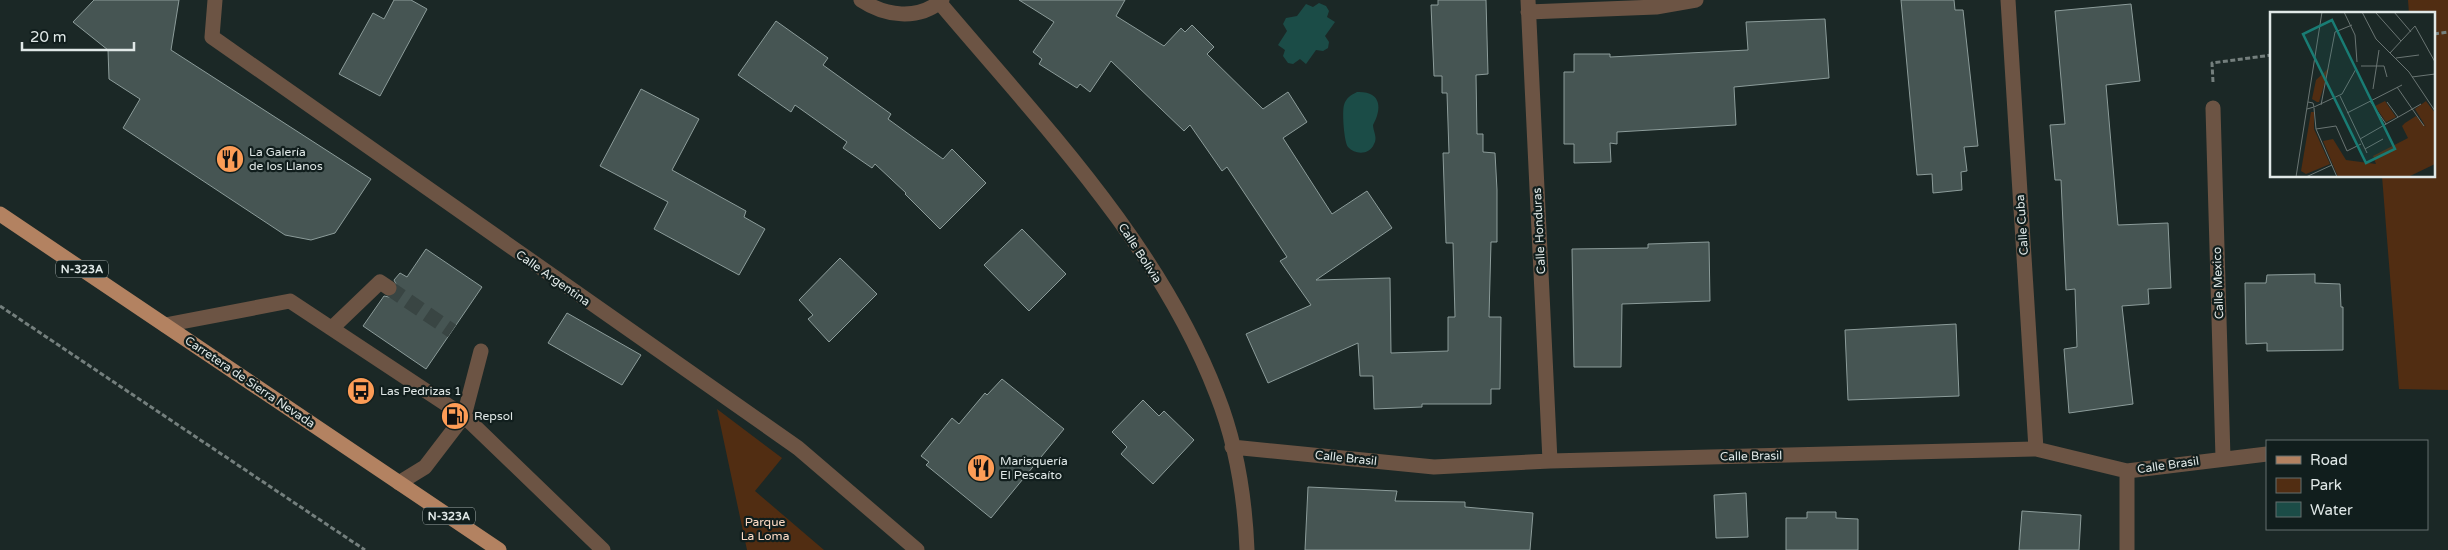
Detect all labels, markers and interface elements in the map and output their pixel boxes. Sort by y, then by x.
inset map [2270,12,2436,178]
scale bar [22,20,135,52]
text: 20 m [30,28,67,46]
restaurant icon: La Galería de los Llanos [215,144,245,174]
place label: La Galería de los Llanos [249,145,323,173]
street label: Calle Honduras [1530,187,1548,275]
street label: Calle Cuba [2013,194,2031,256]
street label: Calle Bolivia [1115,220,1165,286]
street label: Calle Argentina [513,247,593,309]
street label: Calle Mexico [2210,247,2226,319]
road number: N-323A [56,260,108,278]
street label: Carretera de Sierra Nevada [182,333,318,431]
bus stop icon: Las Pedrizas 1 [346,376,376,406]
place label: Las Pedrizas 1 [380,384,462,398]
fuel station icon: Repsol [440,401,470,431]
place label: Repsol [474,409,513,423]
legend [2266,440,2428,530]
street label: Calle Brasil [1314,448,1378,468]
street label: Calle Brasil [1720,448,1782,464]
text: Road [2310,451,2348,469]
restaurant icon: Marisquería El Pescaíto [966,453,996,483]
place label: Marisquería El Pescaíto [1000,454,1068,482]
street label: Calle Brasil [2136,454,2200,476]
text: Park [2310,476,2342,494]
text: Water [2310,501,2353,519]
road number: N-323A [423,508,475,524]
park label: Parque La Loma [741,515,789,543]

